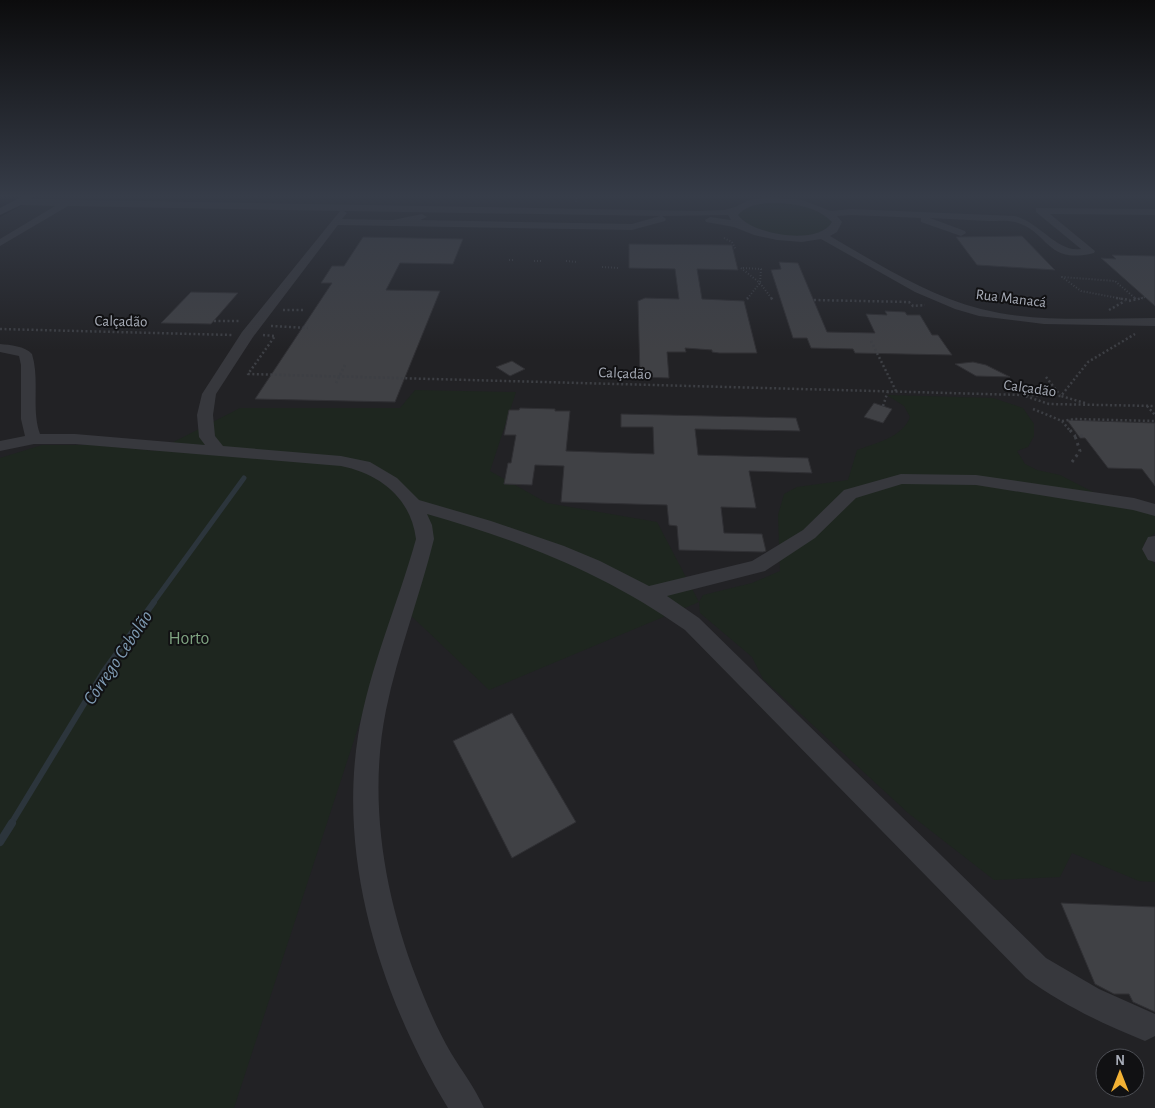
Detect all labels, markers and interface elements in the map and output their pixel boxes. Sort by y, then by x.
street label: Rua Manacá [975,287,1047,310]
street label: Calçadão [94,314,148,329]
street label: Calçadão [598,365,652,382]
street label: Calçadão [1003,377,1057,400]
water label: Córrego Cebolão [80,607,157,708]
park label: Horto [169,630,210,648]
north arrow [1095,1048,1145,1098]
text: N [1115,1054,1125,1068]

